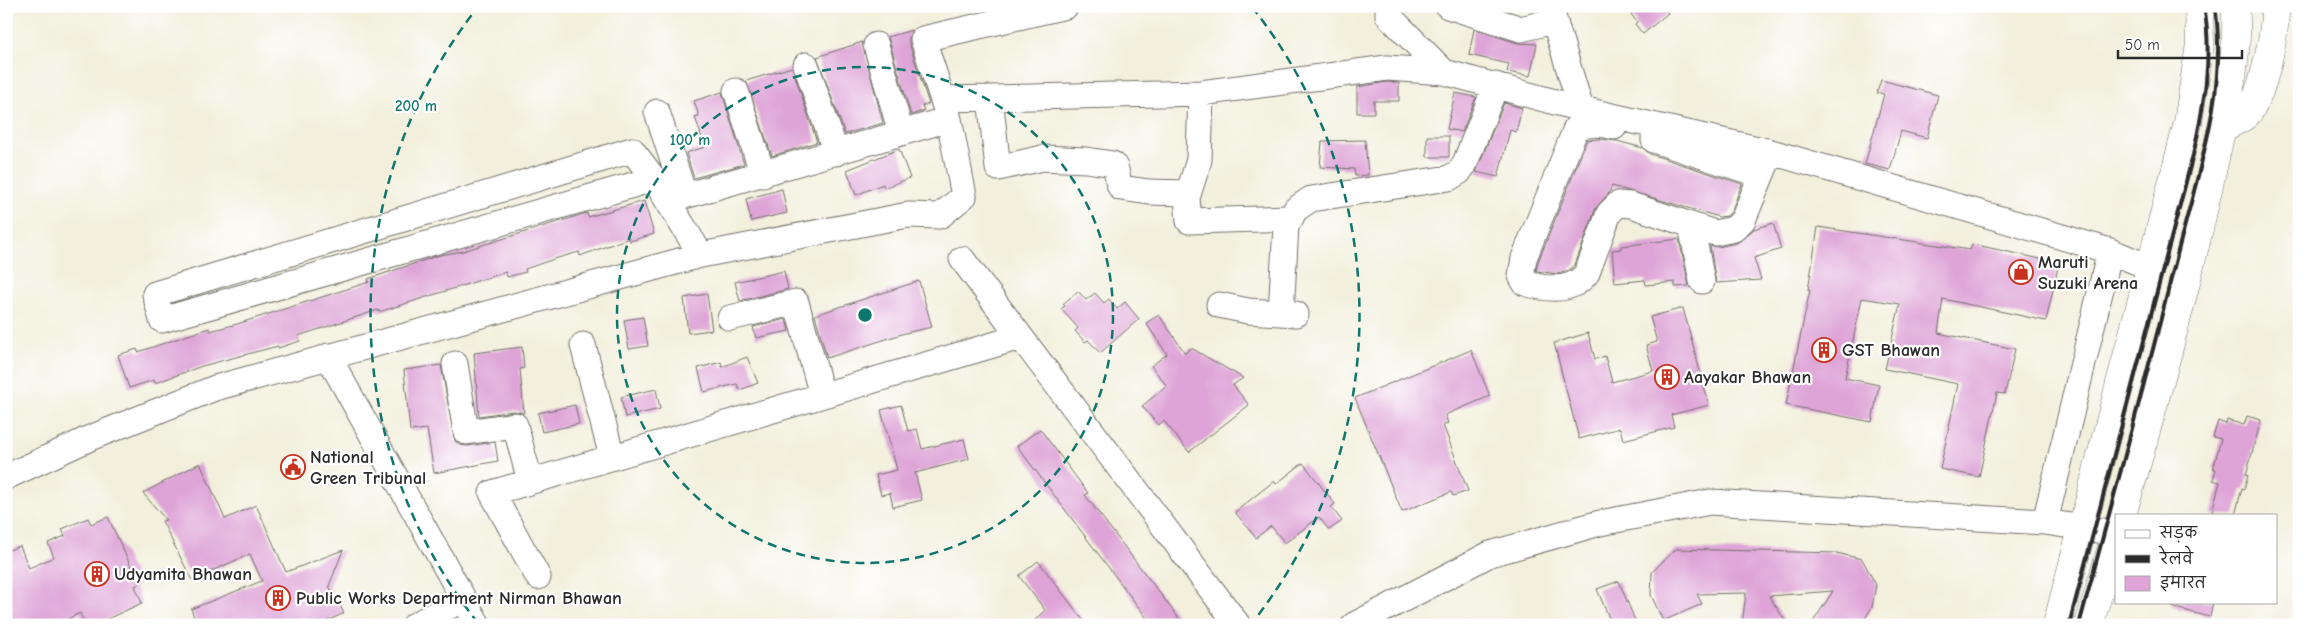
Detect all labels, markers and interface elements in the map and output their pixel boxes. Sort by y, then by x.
scale bar [2118,28,2241,60]
text: 50 m [2125,36,2160,54]
text: 200 m [395,97,437,115]
text: 100 m [670,131,710,149]
place label: Maruti Suzuki Arena [2038,252,2138,294]
shop icon: Maruti Suzuki Arena [2008,259,2034,285]
centre of rings [856,306,874,324]
building icon: GST Bhawan [1811,337,1837,363]
place label: GST Bhawan [1842,340,1940,361]
building icon: Aayakar Bhawan [1654,364,1680,390]
place label: Aayakar Bhawan [1684,367,1811,388]
place label: National Green Tribunal [310,447,426,489]
public building icon: National Green Tribunal [280,454,306,480]
legend [2115,514,2278,604]
text: सड़क [2159,524,2198,543]
text: रेलवे [2158,545,2194,568]
building icon: Udyamita Bhawan [84,561,110,587]
place label: Udyamita Bhawan [114,564,252,585]
text: इमारत [2160,574,2207,592]
building icon: Public Works Department Nirman Bhawan [265,585,291,611]
place label: Public Works Department Nirman Bhawan [296,588,622,609]

